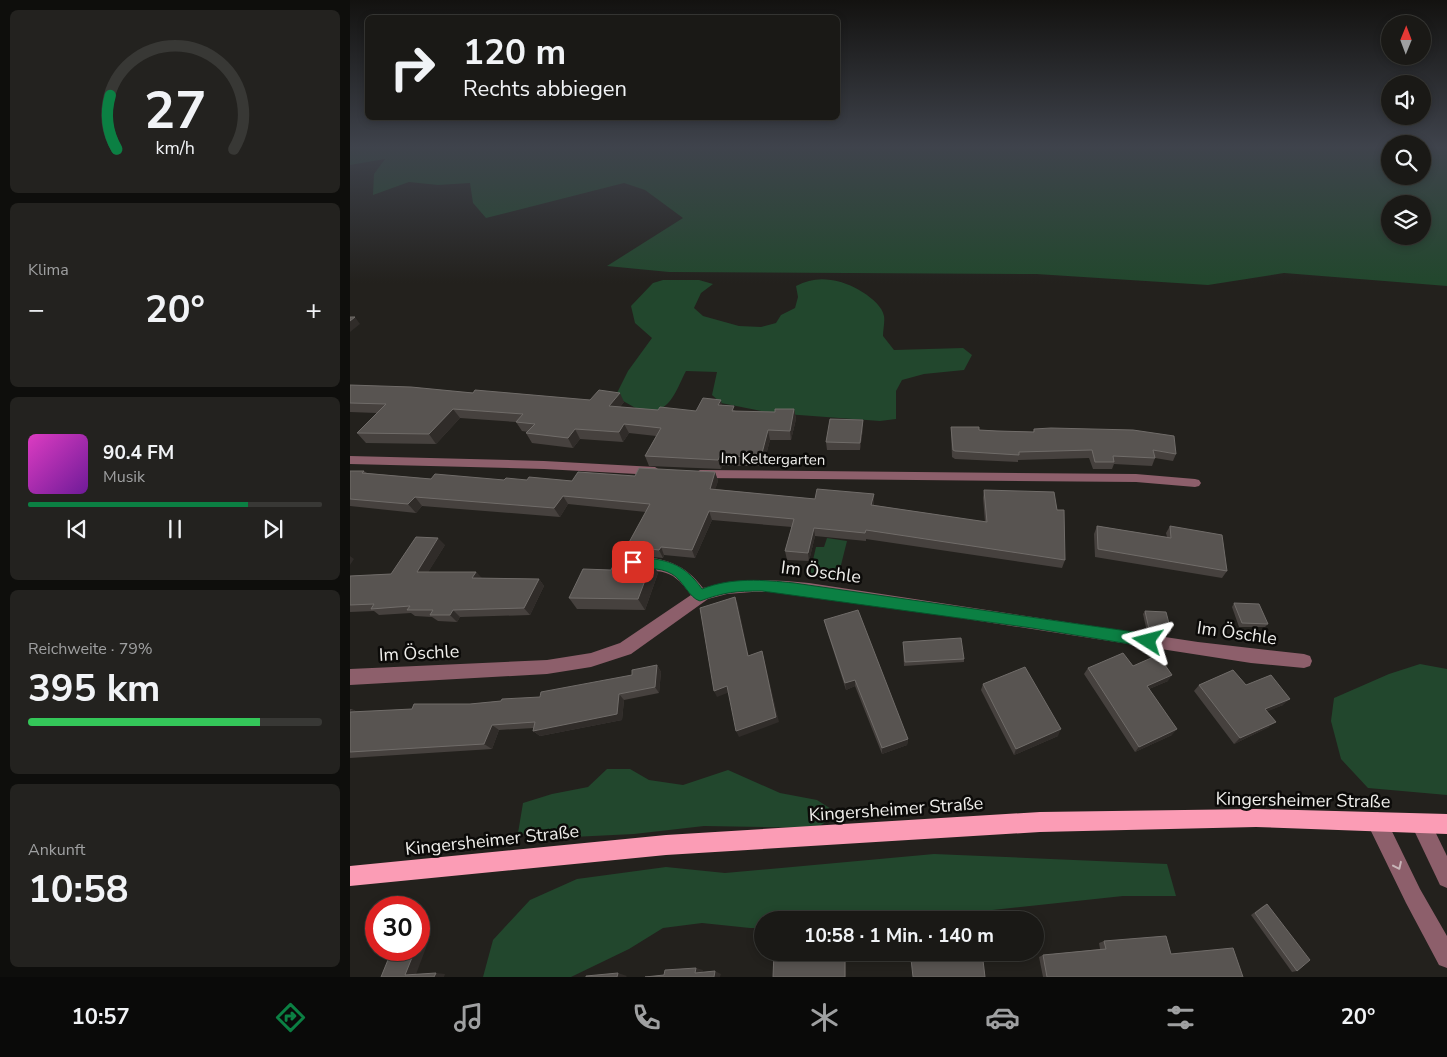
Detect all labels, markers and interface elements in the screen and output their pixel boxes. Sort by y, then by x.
north arrow [1381,15,1431,65]
map controls [1381,15,1431,245]
text: 120 m [463,29,566,76]
icon: right [380,35,445,100]
text: Rechts abbiegen [463,74,627,104]
text: 27 [144,75,206,146]
button: sound [1381,75,1431,125]
button: search [1381,135,1431,185]
text: km/h [155,136,195,160]
button: layers [1381,195,1431,245]
text: Klima [28,259,69,281]
text: 20° [145,284,205,335]
text: − [28,291,45,329]
text: + [305,291,322,329]
text: 90.4 FM [103,440,174,466]
street label: Im Keltergarten [721,448,825,470]
text: Musik [103,466,145,488]
icon: previous [63,515,91,543]
icon: pause [161,515,189,543]
icon: next [259,515,287,543]
pin [612,541,654,583]
icon: arrive [619,548,647,576]
street label: Im Öschle [780,555,862,589]
position arrow [1121,614,1173,666]
street label: Im Öschle [1195,616,1279,650]
text: Reichweite · 79% [28,638,153,660]
street label: Im Öschle [378,639,460,667]
text: 395 km [28,663,160,714]
street label: Kingersheimer Straße [1215,786,1391,814]
street label: Kingersheimer Straße [808,791,984,827]
street label: Kingersheimer Straße [404,819,580,861]
text: Ankunft [28,839,85,861]
one-way arrow [1392,861,1403,870]
text: 10:58 [28,864,129,915]
speed limit sign: 30 [365,896,430,961]
text: 10:58 · 1 Min. · 140 m [804,923,994,949]
icon: directions [273,1000,308,1035]
icon: music [451,1000,486,1035]
icon: phone [629,1000,664,1035]
icon: climate [807,1000,842,1035]
icon: car [985,1000,1020,1035]
icon: filters [1163,1000,1198,1035]
text: 10:57 [71,1002,130,1032]
text: 20° [1341,1002,1375,1032]

